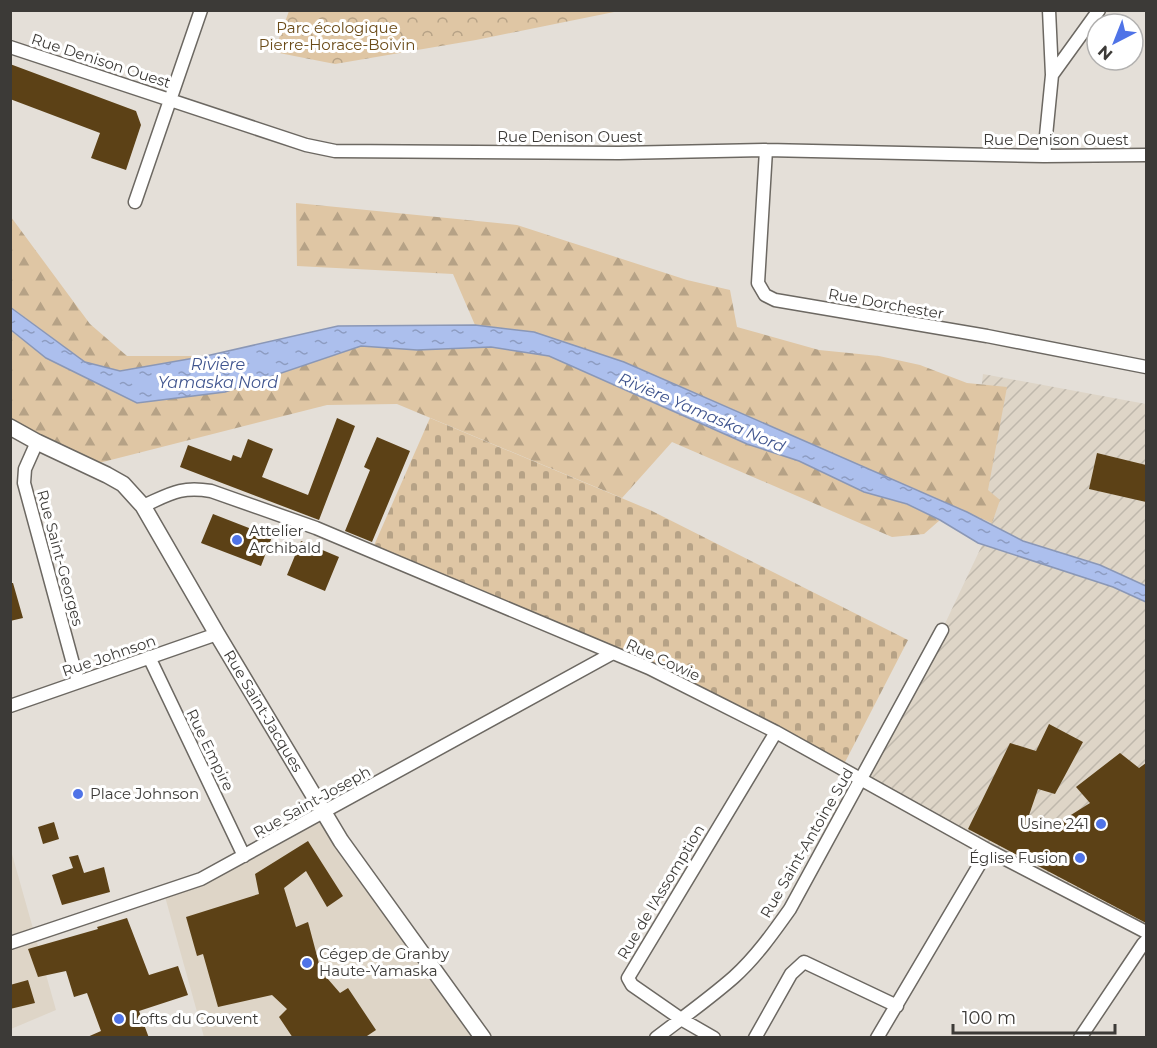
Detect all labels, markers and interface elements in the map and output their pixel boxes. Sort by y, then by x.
north arrow [1085,12,1145,72]
park label: Parc écologique Pierre-Horace-Boivin [259,18,415,54]
street label: Rue Denison Ouest [29,29,173,92]
text: N [1094,41,1116,64]
street label: Rue Denison Ouest [497,127,643,146]
street label: Rue Denison Ouest [983,130,1129,149]
street label: Rue Dorchester [827,284,945,323]
water label: Rivière Yamaska Nord [158,355,278,392]
water label: Rivière Yamaska Nord [616,369,788,456]
street label: Rue Saint-Georges [33,488,88,628]
place label: Attelier Archibald [249,521,321,557]
marker: Attelier Archibald [230,533,244,547]
street label: Rue Johnson [59,631,158,680]
street label: Rue Cowie [623,634,703,685]
street label: Rue Saint-Jacques [220,646,307,775]
street label: Rue Empire [182,706,238,794]
street label: Rue Saint-Joseph [250,761,374,842]
street label: Rue Saint-Antoine Sud [756,764,857,921]
place label: Place Johnson [90,784,199,803]
marker: Place Johnson [71,787,85,801]
place label: Usine 241 [1019,814,1089,833]
marker: Usine 241 [1094,817,1108,831]
street label: Rue de l'Assomption [613,821,708,963]
place label: Église Fusion [969,848,1068,867]
marker: Église Fusion [1073,851,1087,865]
place label: Cégep de Granby Haute-Yamaska [319,944,450,980]
marker: Cégep de Granby Haute-Yamaska [300,956,314,970]
scale bar [953,997,1115,1035]
text: 100 m [962,1007,1016,1029]
place label: Lofts du Couvent [131,1009,259,1028]
marker: Lofts du Couvent [112,1012,126,1026]

